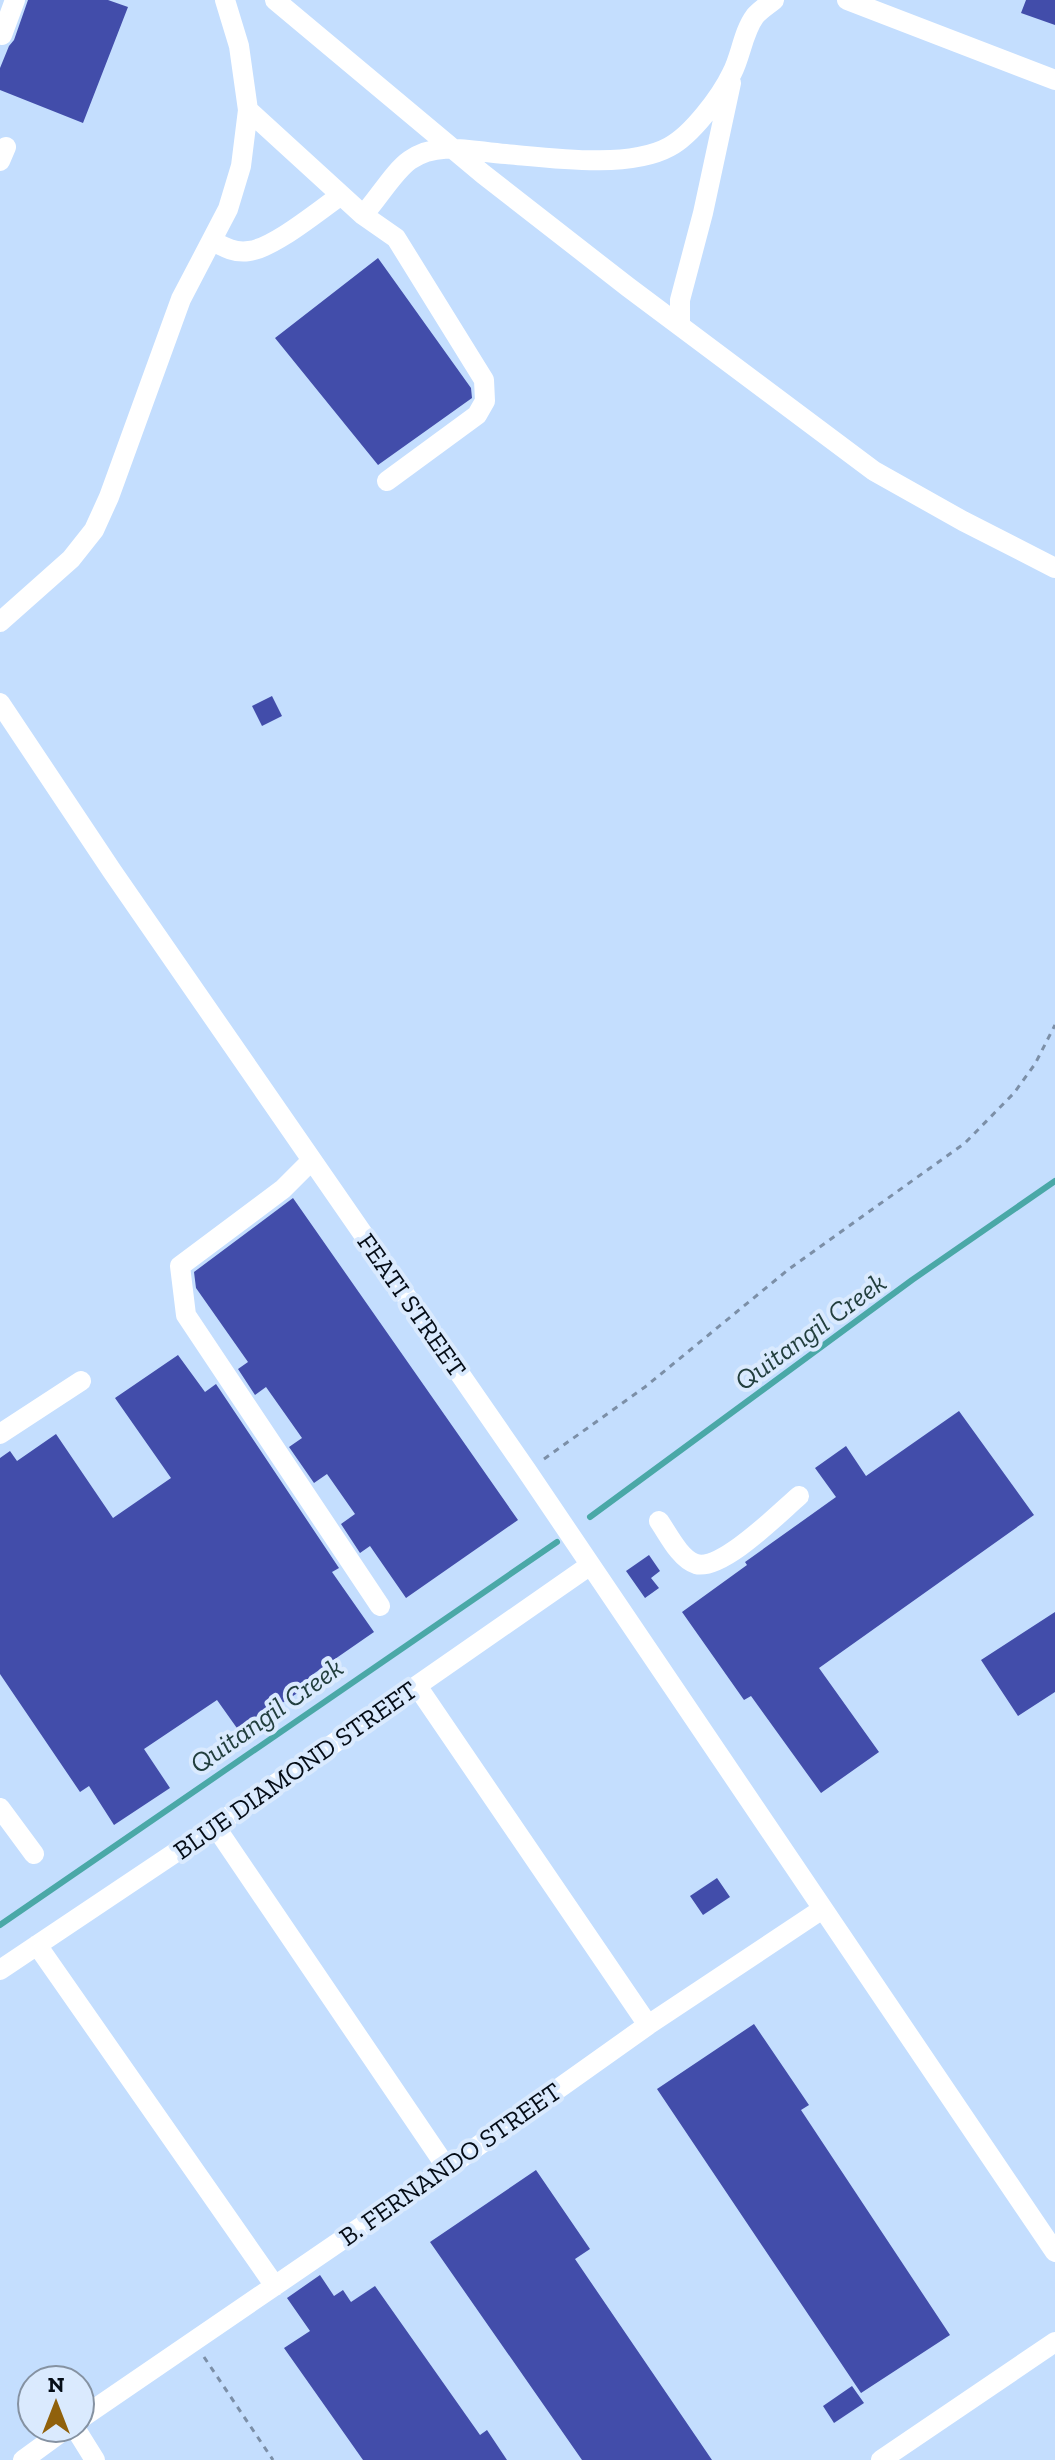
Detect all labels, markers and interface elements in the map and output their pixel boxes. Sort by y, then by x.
street label: FEATI STREET [351,1227,473,1383]
water label: Quitangil Creek [728,1266,892,1397]
water label: Quitangil Creek [184,1651,349,1780]
street label: BLUE DIAMOND STREET [167,1674,423,1866]
street label: B. FERNANDO STREET [333,2075,567,2253]
north arrow [16,2364,96,2444]
text: N [48,2371,65,2398]

